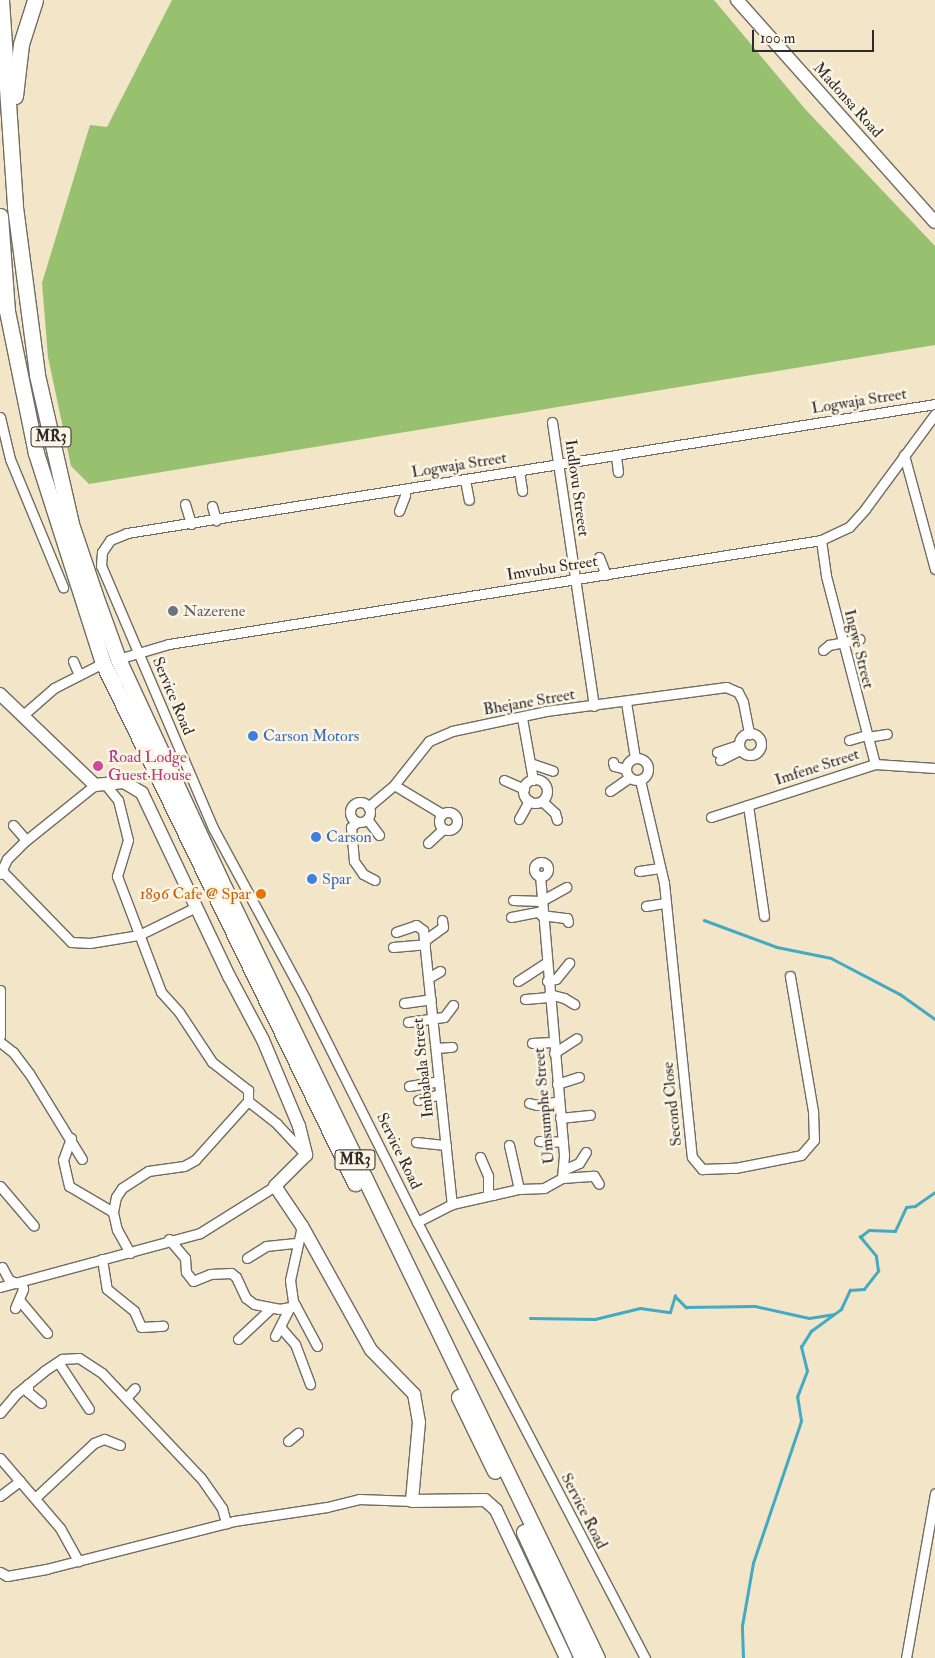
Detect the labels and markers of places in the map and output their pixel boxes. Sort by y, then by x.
place label: Nazerene [183,601,245,621]
marker: Nazerene [167,605,179,617]
place label: Carson Motors [263,726,359,746]
marker: Carson Motors [247,730,259,742]
place label: Road Lodge Guest House [108,747,192,785]
marker: Road Lodge Guest House [92,760,104,772]
place label: Carson [326,827,372,847]
marker: Carson [310,831,322,843]
place label: Spar [322,869,352,889]
marker: Spar [306,873,318,885]
place label: 1896 Cafe @ Spar [140,884,251,904]
marker: 1896 Cafe @ Spar [255,888,267,900]

